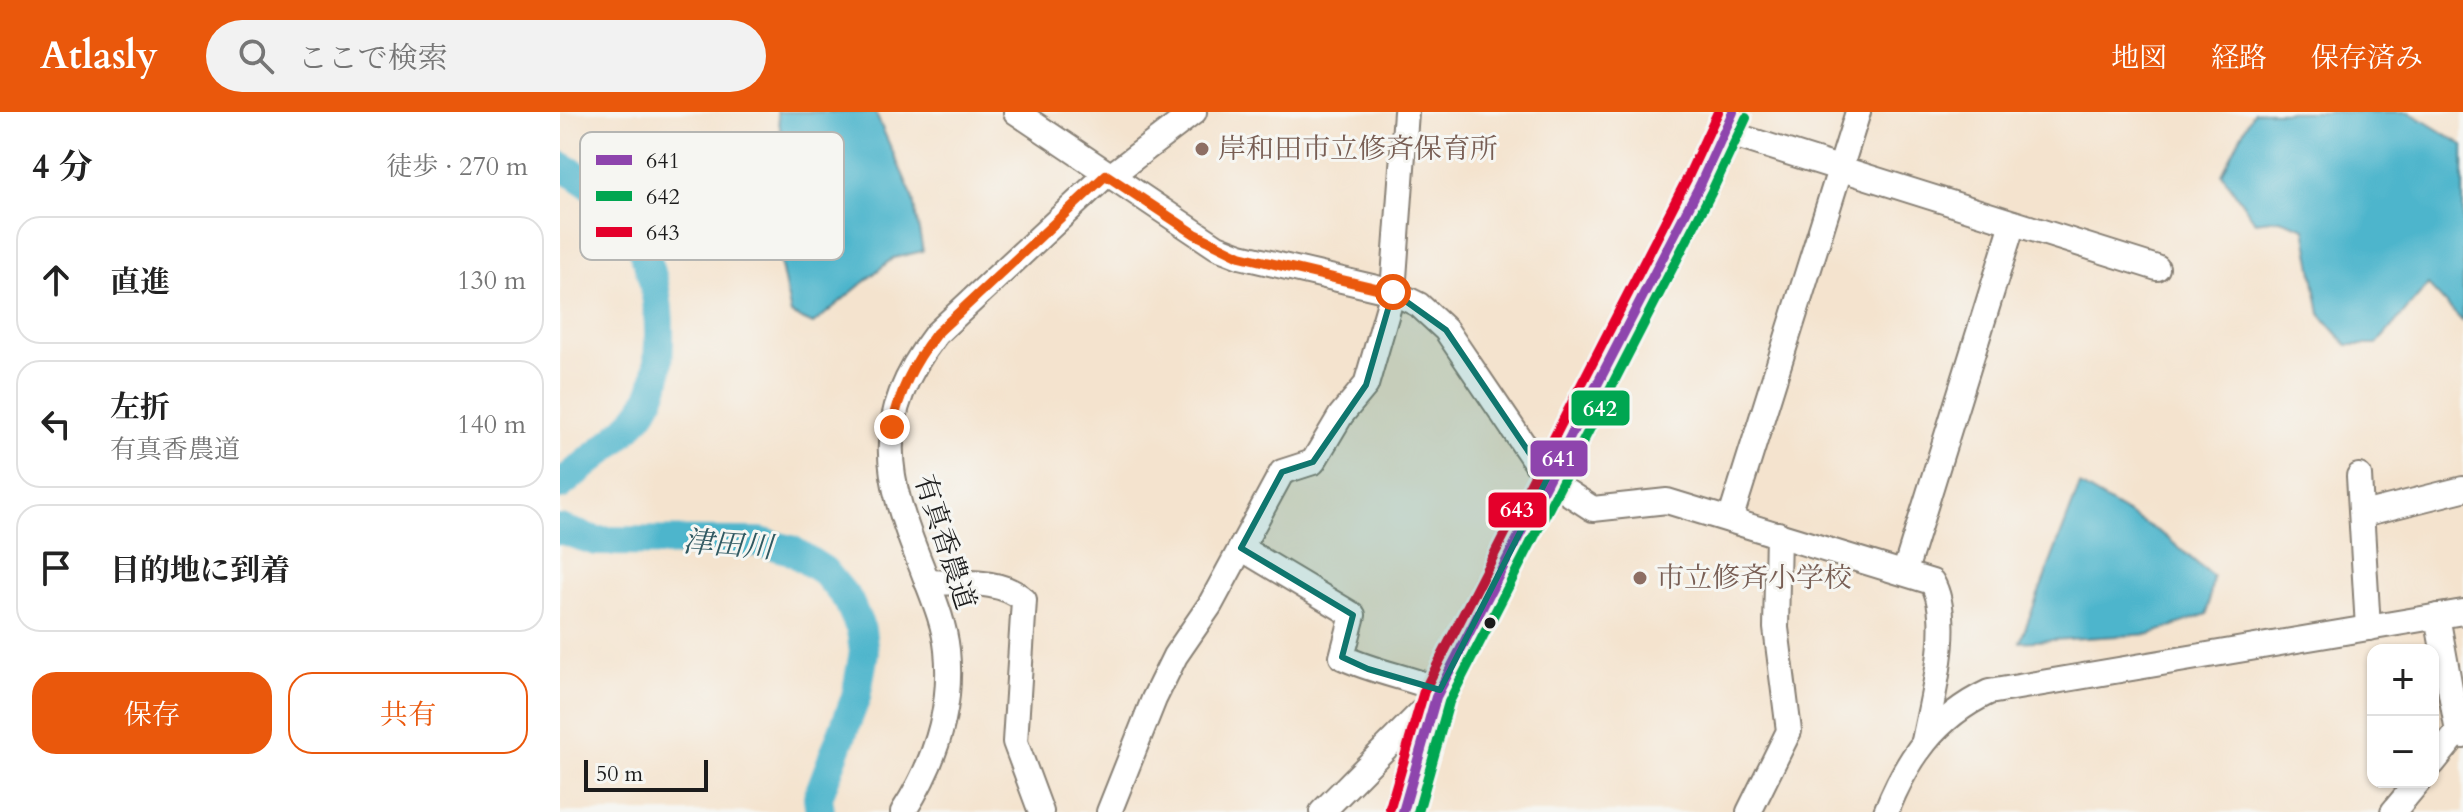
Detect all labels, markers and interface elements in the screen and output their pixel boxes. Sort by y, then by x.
search box [206,20,766,92]
text: Atlasly [40,30,158,82]
icon: search [234,34,278,78]
text: ここで検索 [298,38,448,79]
text: 地図 [2111,39,2167,77]
text: 経路 [2211,39,2267,77]
text: 保存済み [2311,39,2423,77]
place label: 岸和田市立修斉保育所 [1218,130,1498,168]
legend [580,132,844,260]
marker: 岸和田市立修斉保育所 [1193,140,1211,158]
text: 4 分 [32,144,93,190]
text: 641 [646,146,680,176]
text: 徒歩 · 270 m [387,149,528,184]
text: 642 [646,182,680,212]
text: 643 [646,218,680,248]
icon: ahead [34,258,78,302]
text: 直進 [110,262,170,303]
text: 130 m [457,263,526,298]
route start [1375,274,1411,310]
text: 左折 [110,387,170,428]
line badge: 642 [1570,389,1631,427]
text: 642 [1583,394,1617,424]
icon: left [34,402,78,446]
text: 140 m [457,407,526,442]
route end [874,409,910,445]
text: 有真香農道 [110,432,240,467]
line badge: 641 [1529,439,1589,478]
text: 641 [1542,444,1576,474]
street label: 有真香農道 [905,470,985,614]
line badge: 643 [1487,491,1548,529]
text: 643 [1500,495,1534,525]
water label: 津田川 [682,521,777,569]
icon: arrive [34,546,78,590]
text: 目的地に到着 [110,550,290,591]
place label: 市立修斉小学校 [1656,559,1852,597]
marker: 市立修斉小学校 [1631,569,1649,587]
unlabelled marker [1482,615,1498,631]
map controls [2367,644,2439,788]
button: + [2367,644,2439,716]
button: 保存 [32,672,272,754]
button: 共有 [288,672,528,754]
button: − [2367,716,2439,788]
scale bar [584,756,708,792]
text: 50 m [596,759,643,789]

